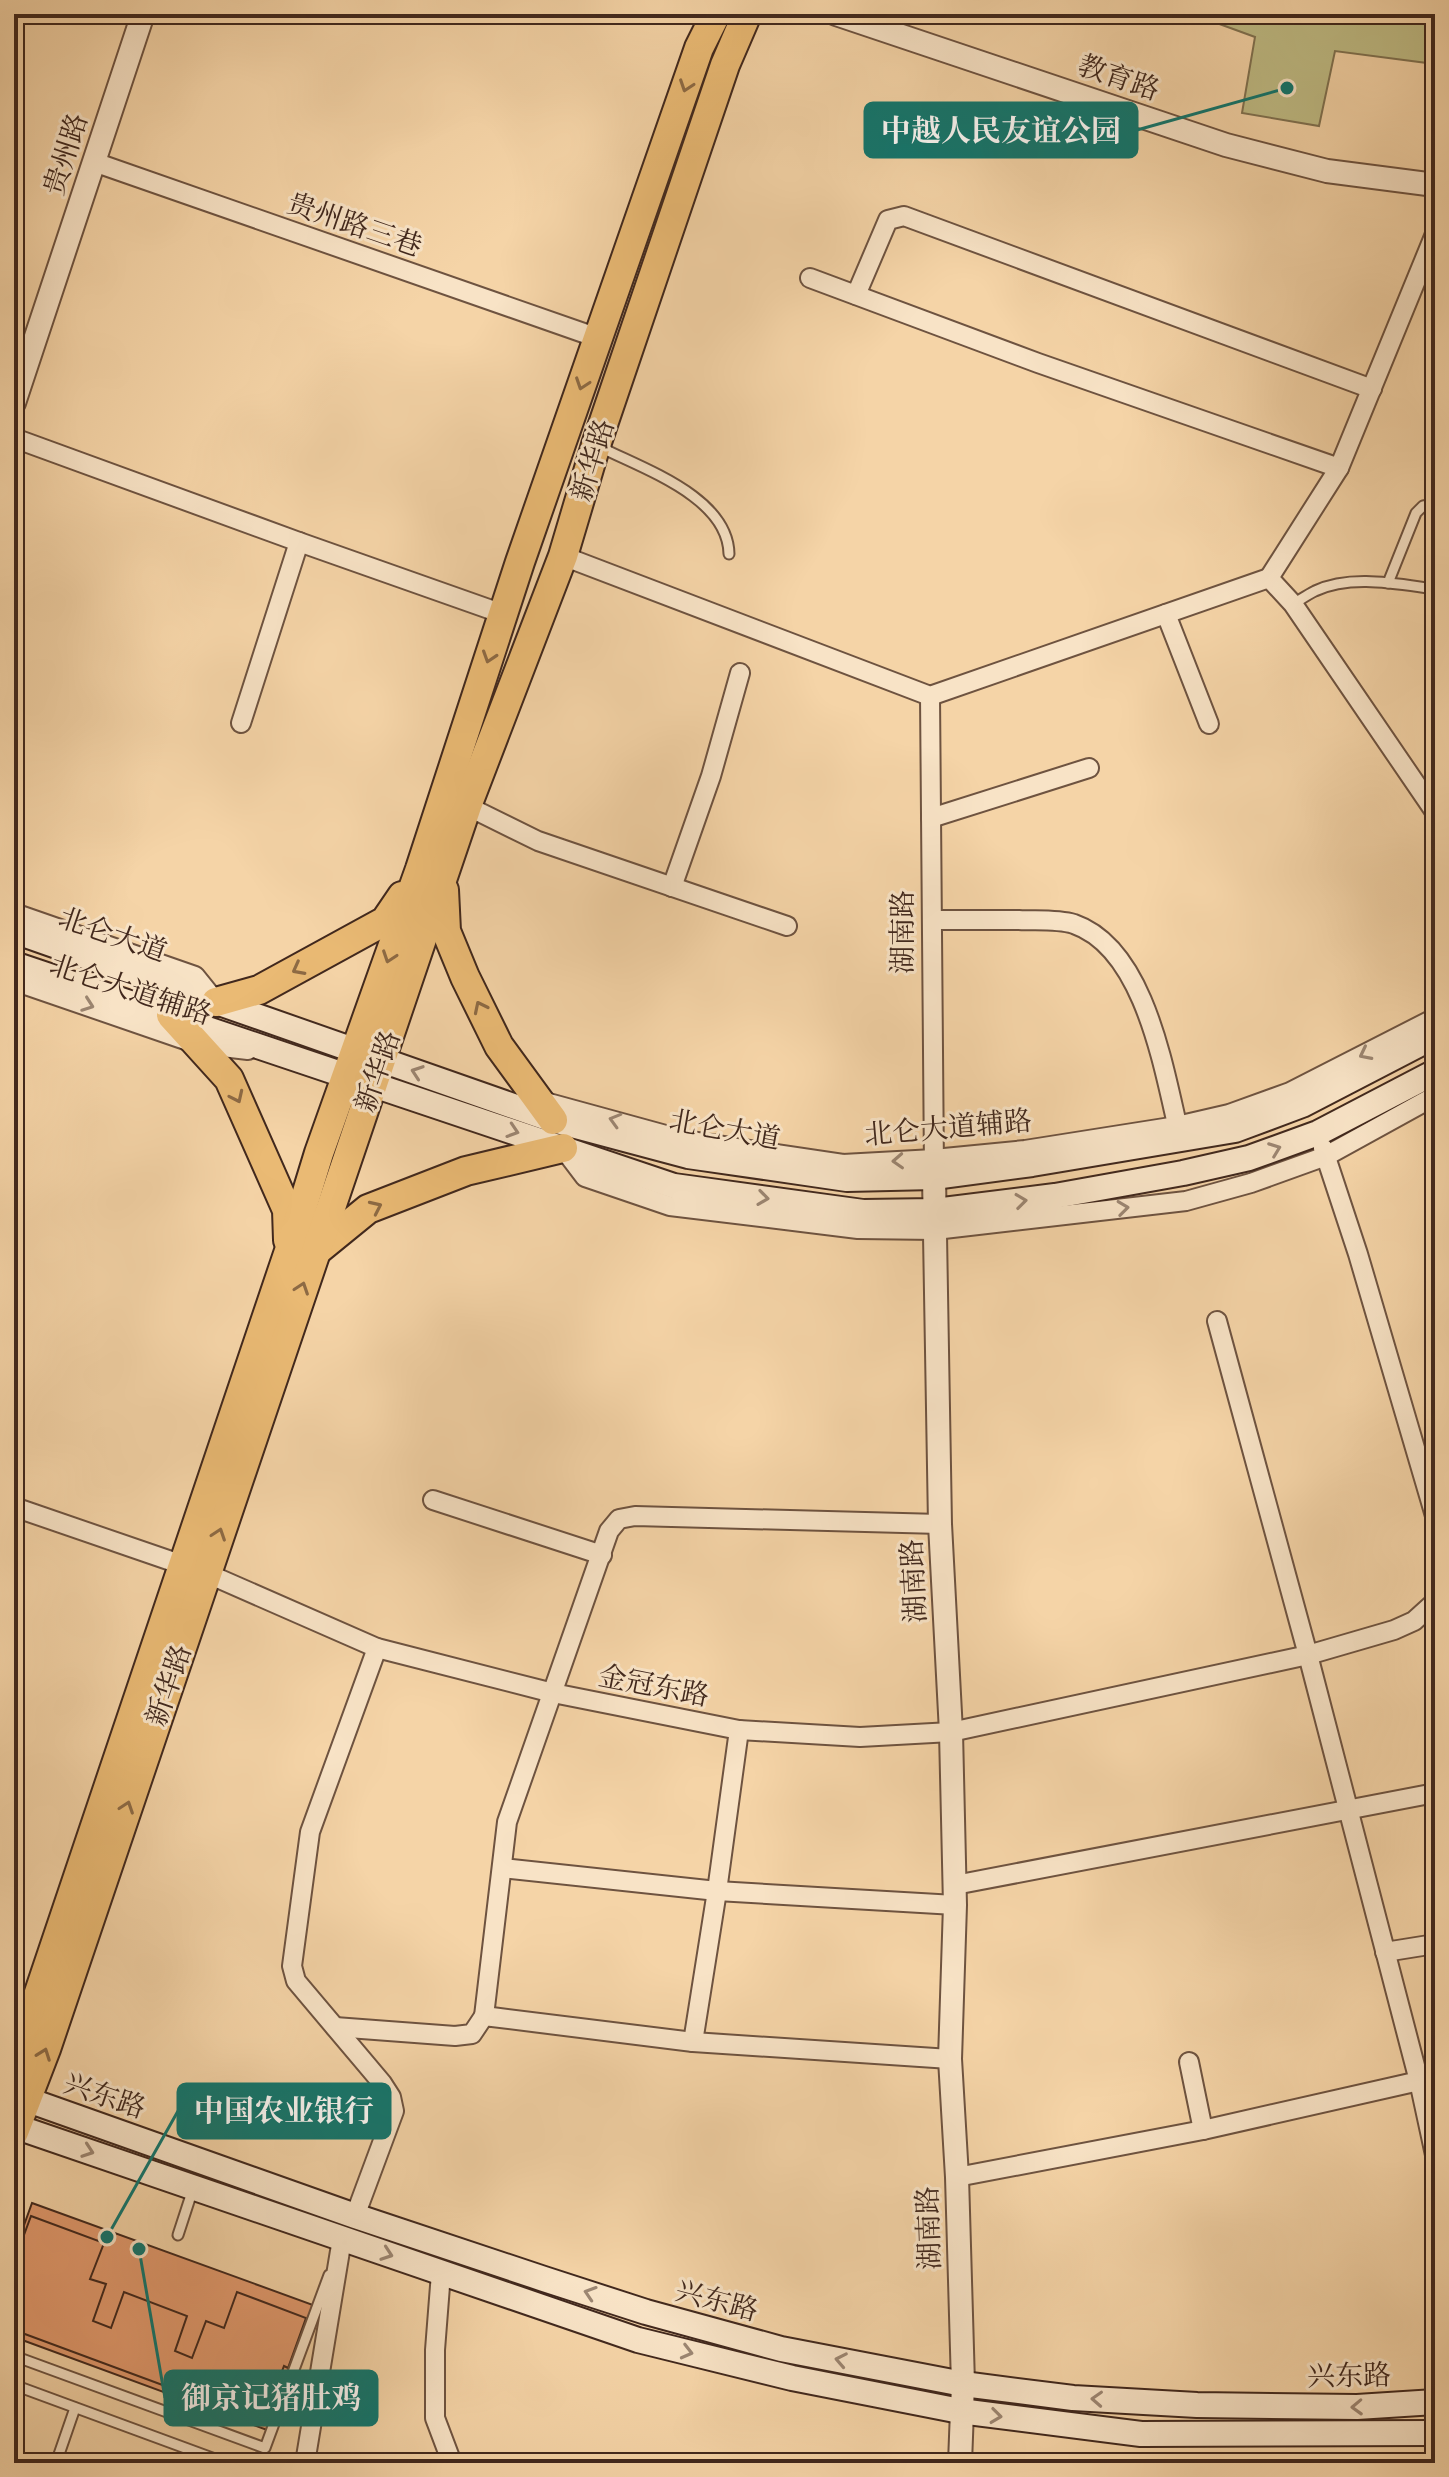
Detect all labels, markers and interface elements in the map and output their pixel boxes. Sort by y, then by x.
street label: 教育路 [1074,50,1163,107]
one-way arrow [679,78,695,92]
callout: 中越人民友谊公园 [865,103,1137,157]
street label: 贵州路 [39,110,94,199]
text: 中越人民友谊公园 [881,115,1121,148]
street label: 贵州路三巷 [283,188,426,263]
one-way arrow [575,376,592,390]
street label: 新华路 [566,416,621,505]
one-way arrow [483,649,499,663]
street label: 湖南路 [888,890,919,974]
street label: 北仑大道 [55,903,171,968]
one-way arrow [382,949,399,963]
street label: 北仑大道辅路 [46,950,215,1031]
one-way arrow [292,959,307,974]
one-way arrow [80,996,94,1012]
one-way arrow [475,1001,490,1016]
street label: 新华路 [350,1027,407,1116]
one-way arrow [1359,1044,1374,1059]
one-way arrow [410,1066,424,1082]
one-way arrow [227,1089,243,1103]
street label: 北仑大道 [667,1105,783,1155]
street label: 北仑大道辅路 [863,1106,1033,1151]
one-way arrow [608,1113,622,1129]
one-way arrow [505,1122,519,1138]
one-way arrow [1268,1142,1282,1159]
one-way arrow [891,1152,904,1169]
one-way arrow [756,1189,770,1206]
one-way arrow [1015,1192,1028,1209]
one-way arrow [1116,1200,1130,1217]
one-way arrow [367,1201,382,1217]
one-way arrow [292,1282,308,1296]
one-way arrow [209,1528,225,1542]
street label: 湖南路 [897,1538,932,1624]
street label: 新华路 [141,1641,198,1730]
street label: 金冠东路 [596,1661,712,1712]
one-way arrow [117,1801,133,1815]
one-way arrow [34,2048,51,2062]
street label: 兴东路 [60,2068,149,2125]
callout: 中国农业银行 [178,2084,390,2138]
text: 中国农业银行 [194,2095,374,2128]
one-way arrow [80,2142,94,2158]
street label: 湖南路 [913,2185,946,2270]
one-way arrow [379,2244,393,2261]
street label: 兴东路 [672,2276,761,2327]
one-way arrow [583,2287,597,2303]
one-way arrow [679,2343,693,2360]
one-way arrow [834,2353,847,2370]
street label: 兴东路 [1307,2360,1391,2393]
callout: 御京记猪肚鸡 [165,2371,377,2425]
text: 御京记猪肚鸡 [181,2382,361,2415]
one-way arrow [1090,2391,1103,2408]
one-way arrow [1350,2398,1363,2415]
one-way arrow [990,2407,1003,2424]

